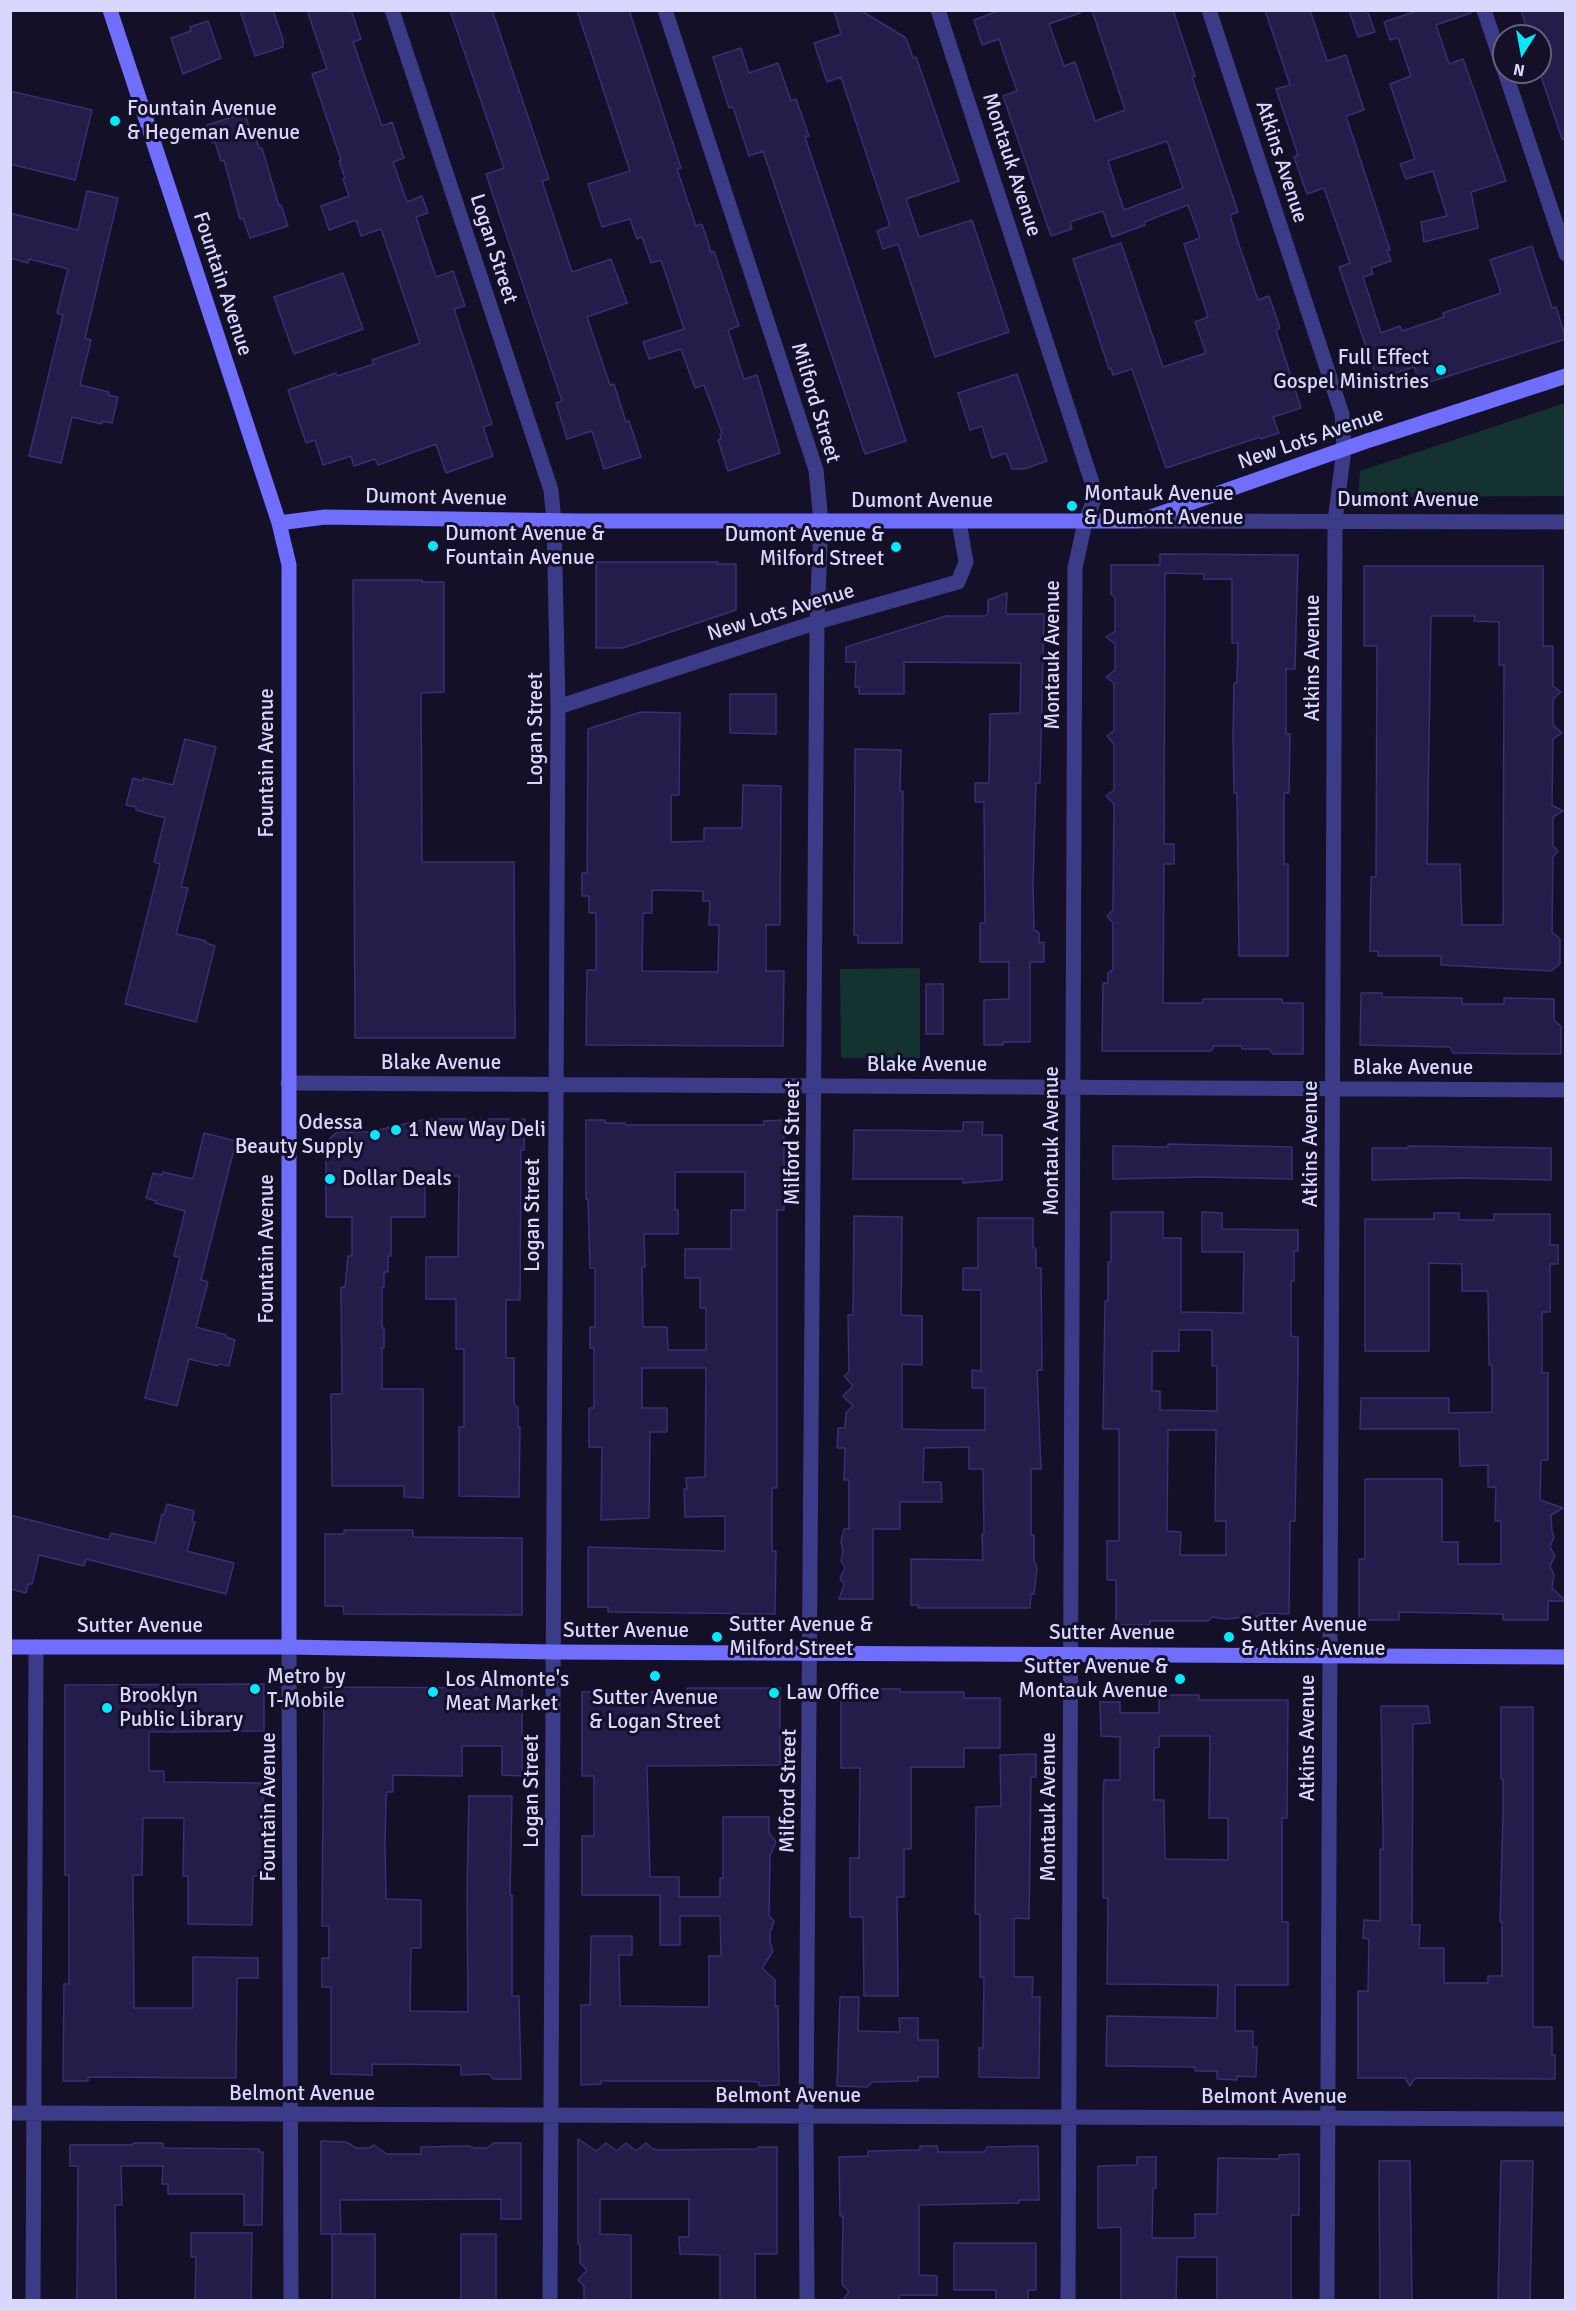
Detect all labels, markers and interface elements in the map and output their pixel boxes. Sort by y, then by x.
north arrow [1492,24,1552,84]
text: N [1512,59,1526,81]
street label: Montauk Avenue [976,90,1046,240]
place label: Fountain Avenue & Hegeman Avenue [127,96,300,146]
street label: Atkins Avenue [1249,98,1313,226]
marker: Fountain Avenue & Hegeman Avenue [108,114,122,128]
street label: Logan Street [463,191,523,307]
street label: Fountain Avenue [187,209,257,359]
street label: Milford Street [785,340,845,466]
place label: Full Effect Gospel Ministries [1273,345,1429,395]
marker: Full Effect Gospel Ministries [1434,363,1448,377]
street label: New Lots Avenue [1235,402,1387,476]
place label: Montauk Avenue & Dumont Avenue [1084,481,1244,531]
street label: Dumont Avenue [365,484,507,512]
street label: Dumont Avenue [1337,487,1479,513]
street label: Dumont Avenue [851,488,993,514]
marker: Montauk Avenue & Dumont Avenue [1065,499,1079,513]
place label: Dumont Avenue & Fountain Avenue [445,521,605,571]
place label: Dumont Avenue & Milford Street [724,522,884,572]
marker: Dumont Avenue & Fountain Avenue [426,539,440,553]
marker: Dumont Avenue & Milford Street [889,540,903,554]
street label: New Lots Avenue [704,579,858,647]
street label: Montauk Avenue [1040,580,1066,730]
street label: Atkins Avenue [1300,595,1326,721]
street label: Logan Street [523,672,549,786]
street label: Fountain Avenue [254,688,280,838]
street label: Blake Avenue [381,1050,501,1076]
street label: Blake Avenue [867,1052,987,1078]
street label: Blake Avenue [1353,1055,1473,1081]
street label: Montauk Avenue [1039,1066,1065,1216]
street label: Milford Street [780,1081,806,1205]
street label: Atkins Avenue [1298,1081,1324,1207]
place label: Odessa Beauty Supply [235,1110,363,1160]
place label: 1 New Way Deli [408,1117,546,1143]
marker: 1 New Way Deli [389,1123,403,1137]
marker: Odessa Beauty Supply [368,1128,382,1142]
street label: Logan Street [520,1158,546,1272]
place label: Dollar Deals [342,1166,452,1192]
marker: Dollar Deals [323,1172,337,1186]
street label: Fountain Avenue [254,1174,280,1324]
place label: Sutter Avenue & Milford Street [729,1612,873,1662]
place label: Sutter Avenue & Atkins Avenue [1241,1612,1386,1662]
street label: Sutter Avenue [77,1613,203,1639]
street label: Sutter Avenue [563,1618,689,1644]
street label: Sutter Avenue [1049,1620,1175,1646]
marker: Sutter Avenue & Milford Street [710,1630,724,1644]
marker: Sutter Avenue & Atkins Avenue [1222,1630,1236,1644]
place label: Sutter Avenue & Montauk Avenue [1018,1654,1168,1704]
place label: Metro by T-Mobile [267,1664,346,1714]
place label: Los Almonte's Meat Market [445,1667,569,1717]
marker: Sutter Avenue & Logan Street [648,1669,662,1683]
marker: Sutter Avenue & Montauk Avenue [1173,1672,1187,1686]
street label: Atkins Avenue [1295,1675,1321,1801]
place label: Law Office [786,1680,880,1706]
marker: Metro by T-Mobile [248,1682,262,1696]
place label: Brooklyn Public Library [119,1683,243,1733]
marker: Los Almonte's Meat Market [426,1685,440,1699]
place label: Sutter Avenue & Logan Street [589,1685,721,1735]
marker: Law Office [767,1686,781,1700]
marker: Brooklyn Public Library [100,1701,114,1715]
street label: Milford Street [775,1729,803,1853]
street label: Fountain Avenue [256,1732,282,1882]
street label: Montauk Avenue [1036,1732,1062,1882]
street label: Logan Street [519,1734,545,1848]
street label: Belmont Avenue [229,2081,375,2107]
street label: Belmont Avenue [715,2083,861,2109]
street label: Belmont Avenue [1201,2084,1347,2110]

